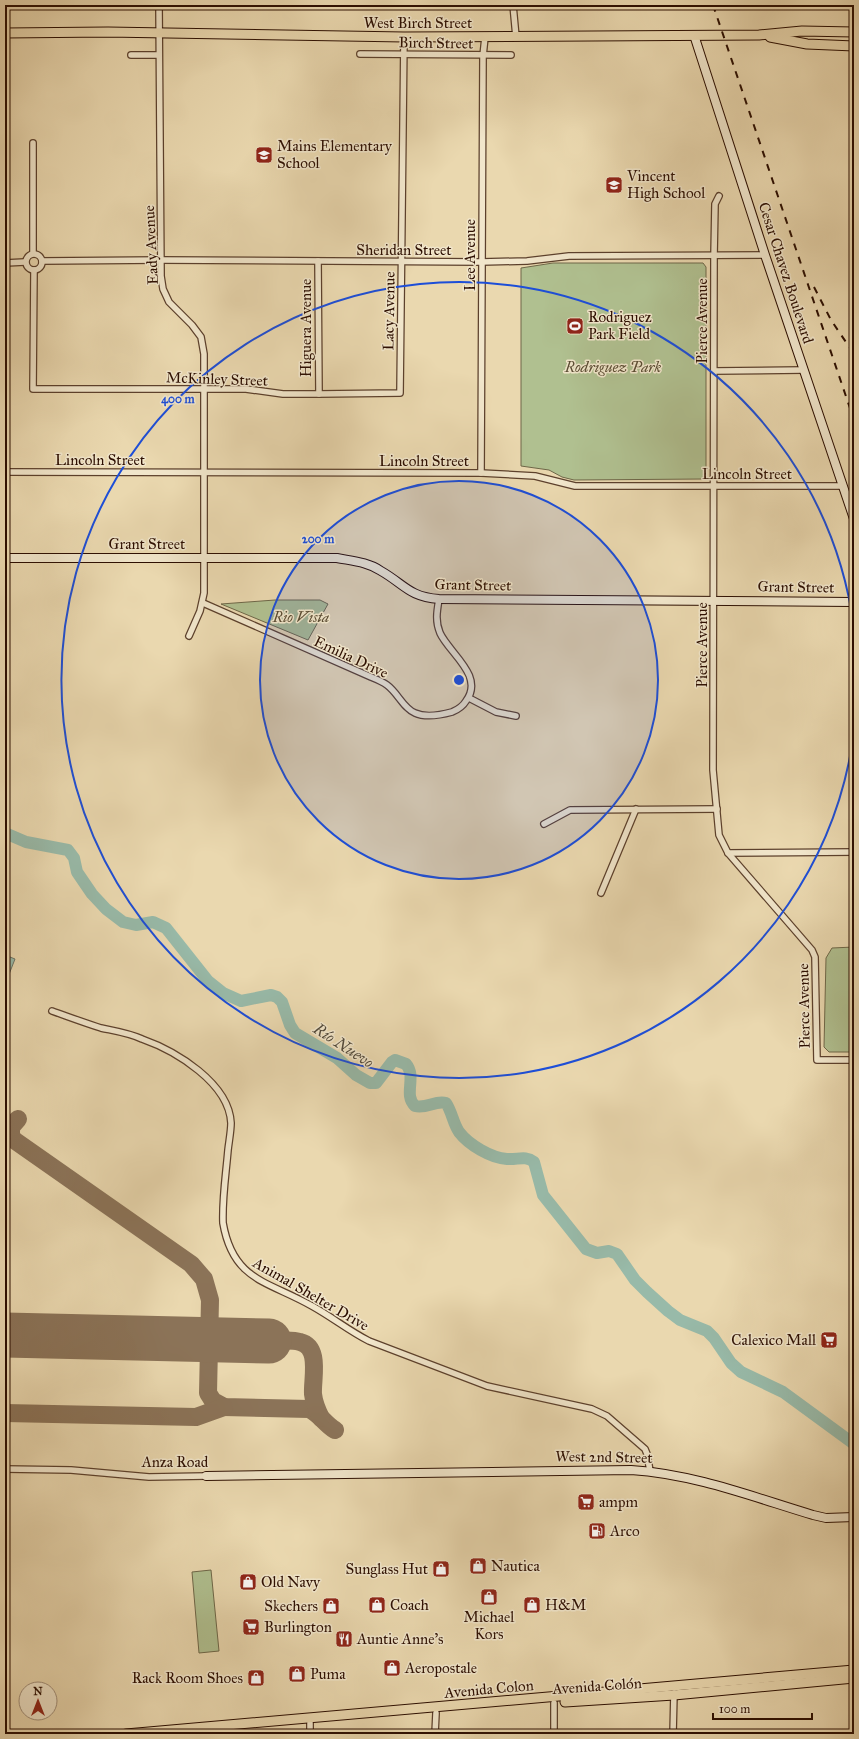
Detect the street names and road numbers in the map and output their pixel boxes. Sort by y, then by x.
street label: West Birch Street [364,14,473,32]
street label: Birch Street [398,33,474,53]
street label: Cesar Chavez Boulevard [755,200,818,346]
street label: Eady Avenue [140,205,162,285]
street label: Lee Avenue [461,219,479,291]
street label: Sheridan Street [356,241,452,259]
street label: Lacy Avenue [379,271,399,351]
street label: Pierce Avenue [693,278,711,364]
street label: Higuera Avenue [297,279,315,377]
street label: McKinley Street [166,368,269,390]
street label: Lincoln Street [55,451,146,469]
street label: Lincoln Street [379,452,470,470]
street label: Lincoln Street [702,465,793,483]
street label: Grant Street [109,535,186,553]
street label: Grant Street [434,575,512,595]
street label: Grant Street [757,577,835,597]
street label: Pierce Avenue [693,602,711,688]
street label: Emilia Drive [311,632,391,682]
street label: Pierce Avenue [794,963,814,1049]
street label: Animal Shelter Drive [249,1253,372,1335]
street label: West 2nd Street [555,1447,654,1467]
street label: Anza Road [141,1453,209,1471]
street label: Avenida Colón [551,1674,642,1698]
street label: Avenida Colon [443,1676,534,1702]

